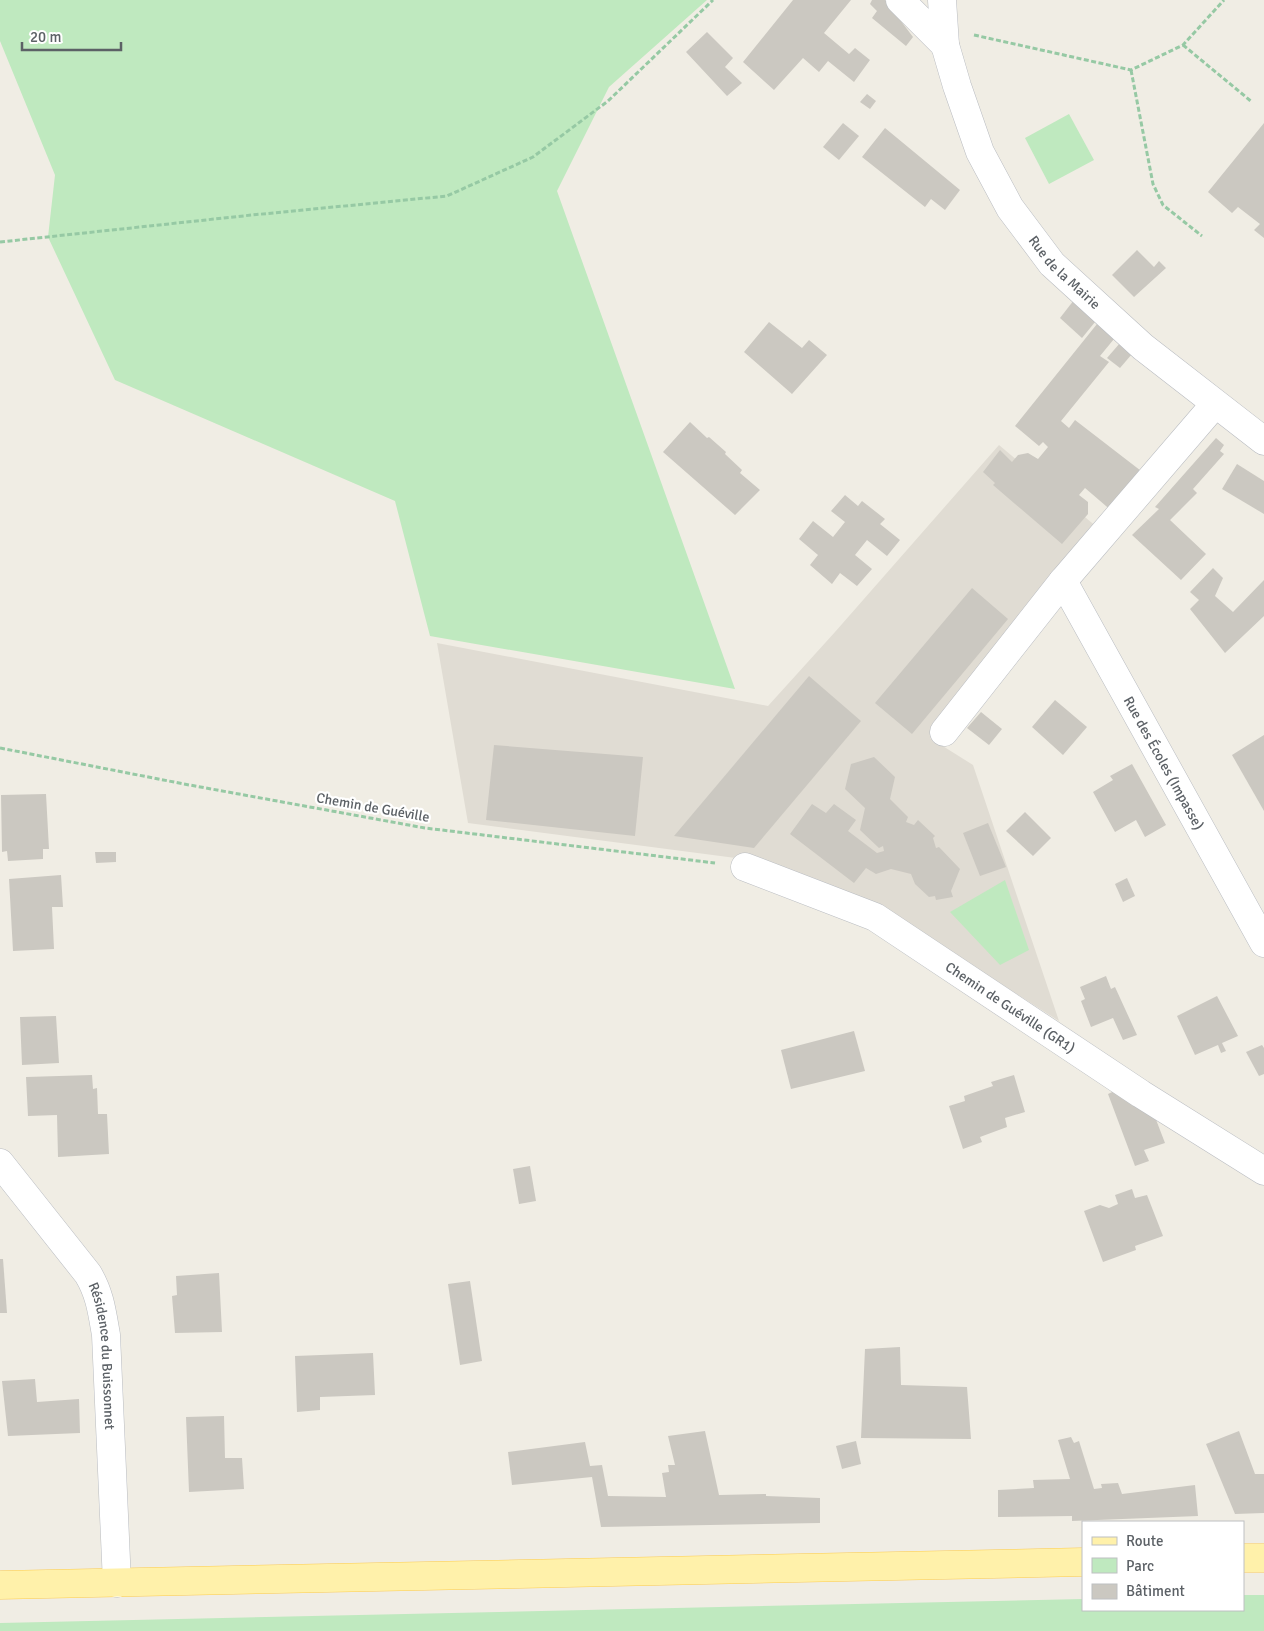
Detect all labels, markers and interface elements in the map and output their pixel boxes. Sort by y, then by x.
scale bar [22,20,121,52]
text: 20 m [30,28,61,46]
street label: Rue de la Mairie [1025,233,1104,313]
street label: Rue des Écoles (Impasse) [1120,694,1207,833]
street label: Chemin de Guéville [315,789,431,826]
street label: Chemin de Guéville (GR1) [942,958,1078,1057]
street label: Résidence du Buissonnet [85,1280,118,1430]
legend [1082,1521,1244,1611]
text: Route [1126,1532,1163,1550]
text: Parc [1126,1557,1154,1575]
text: Bâtiment [1126,1582,1185,1600]

